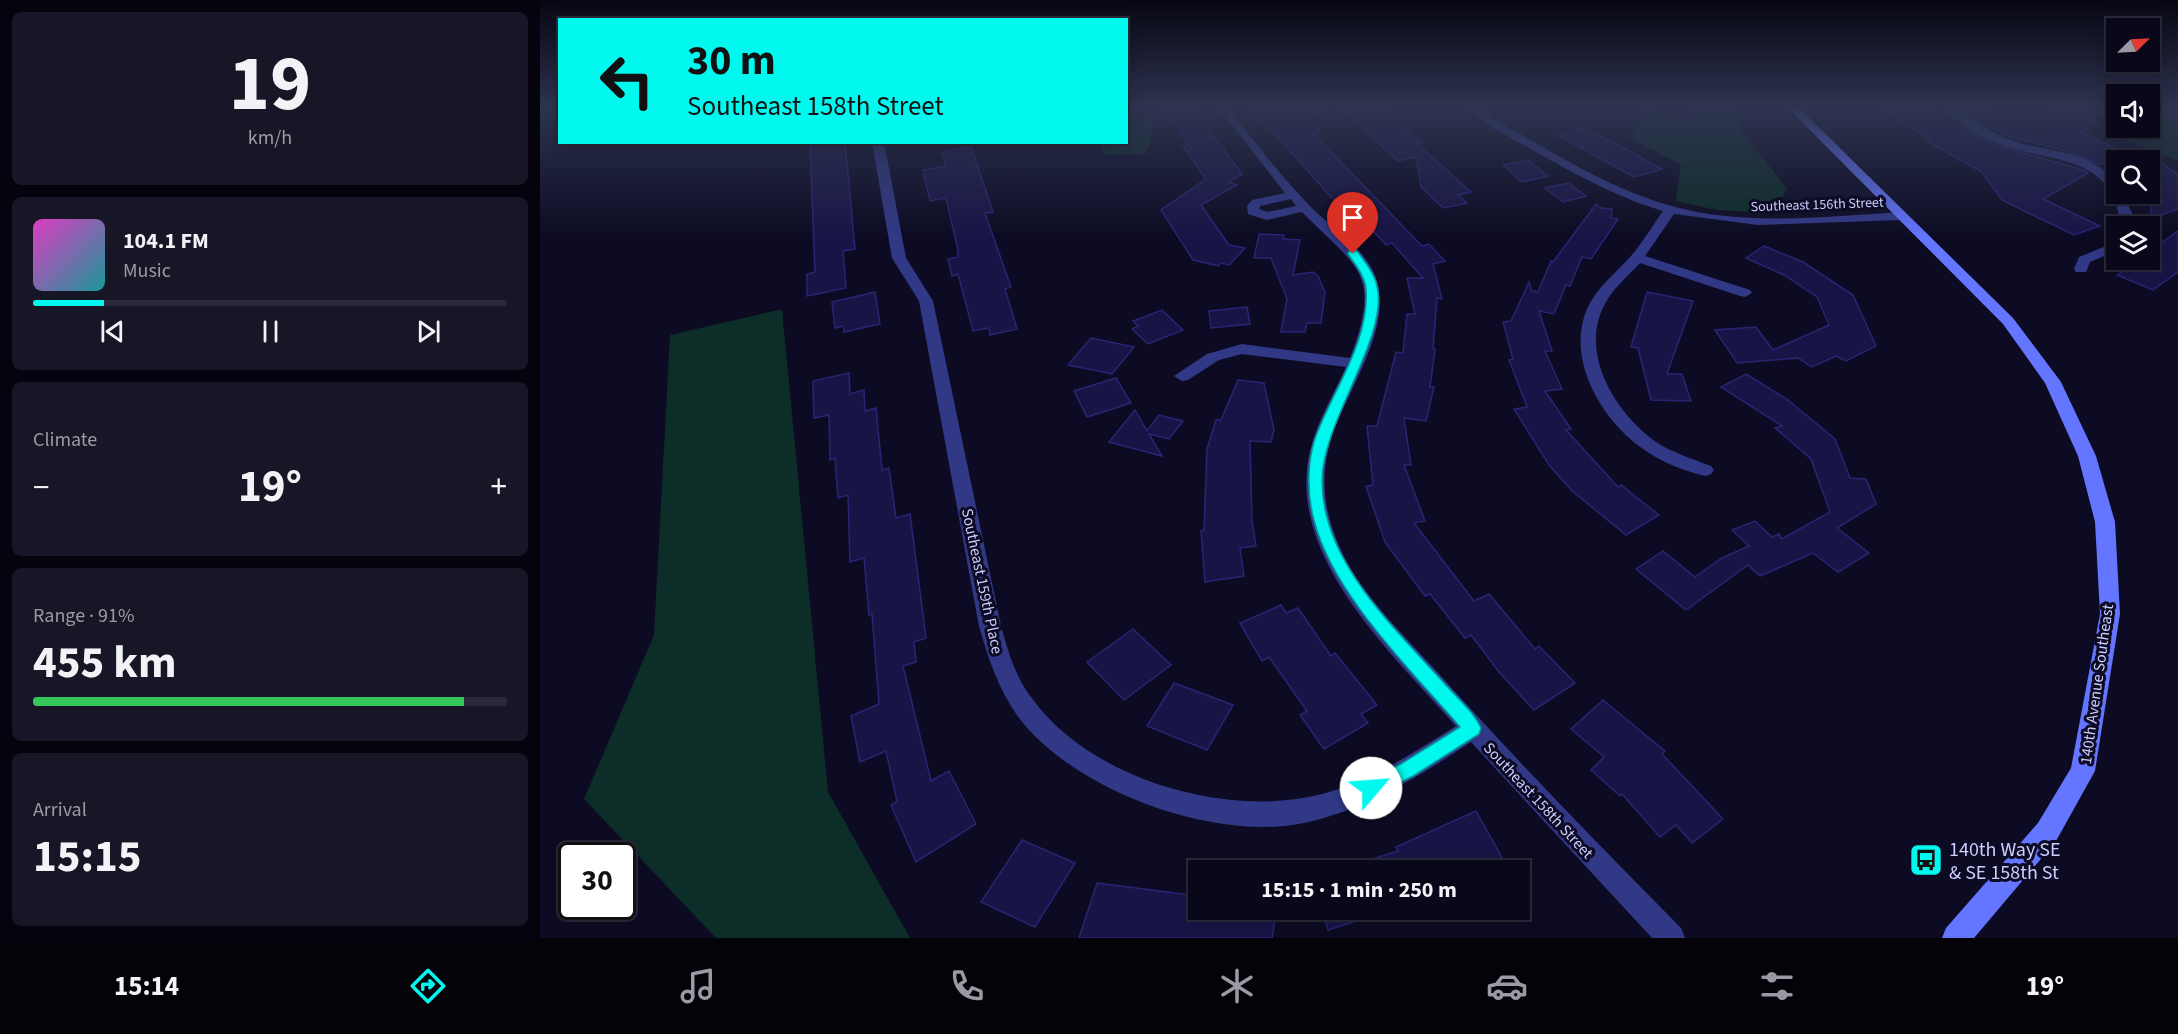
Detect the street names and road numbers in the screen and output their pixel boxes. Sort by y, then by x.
street label: Southeast 156th Street [1750,193,1884,217]
street label: Southeast 159th Place [956,506,1008,656]
street label: 140th Avenue Southeast [2075,602,2119,766]
street label: Southeast 158th Street [1478,738,1599,864]

